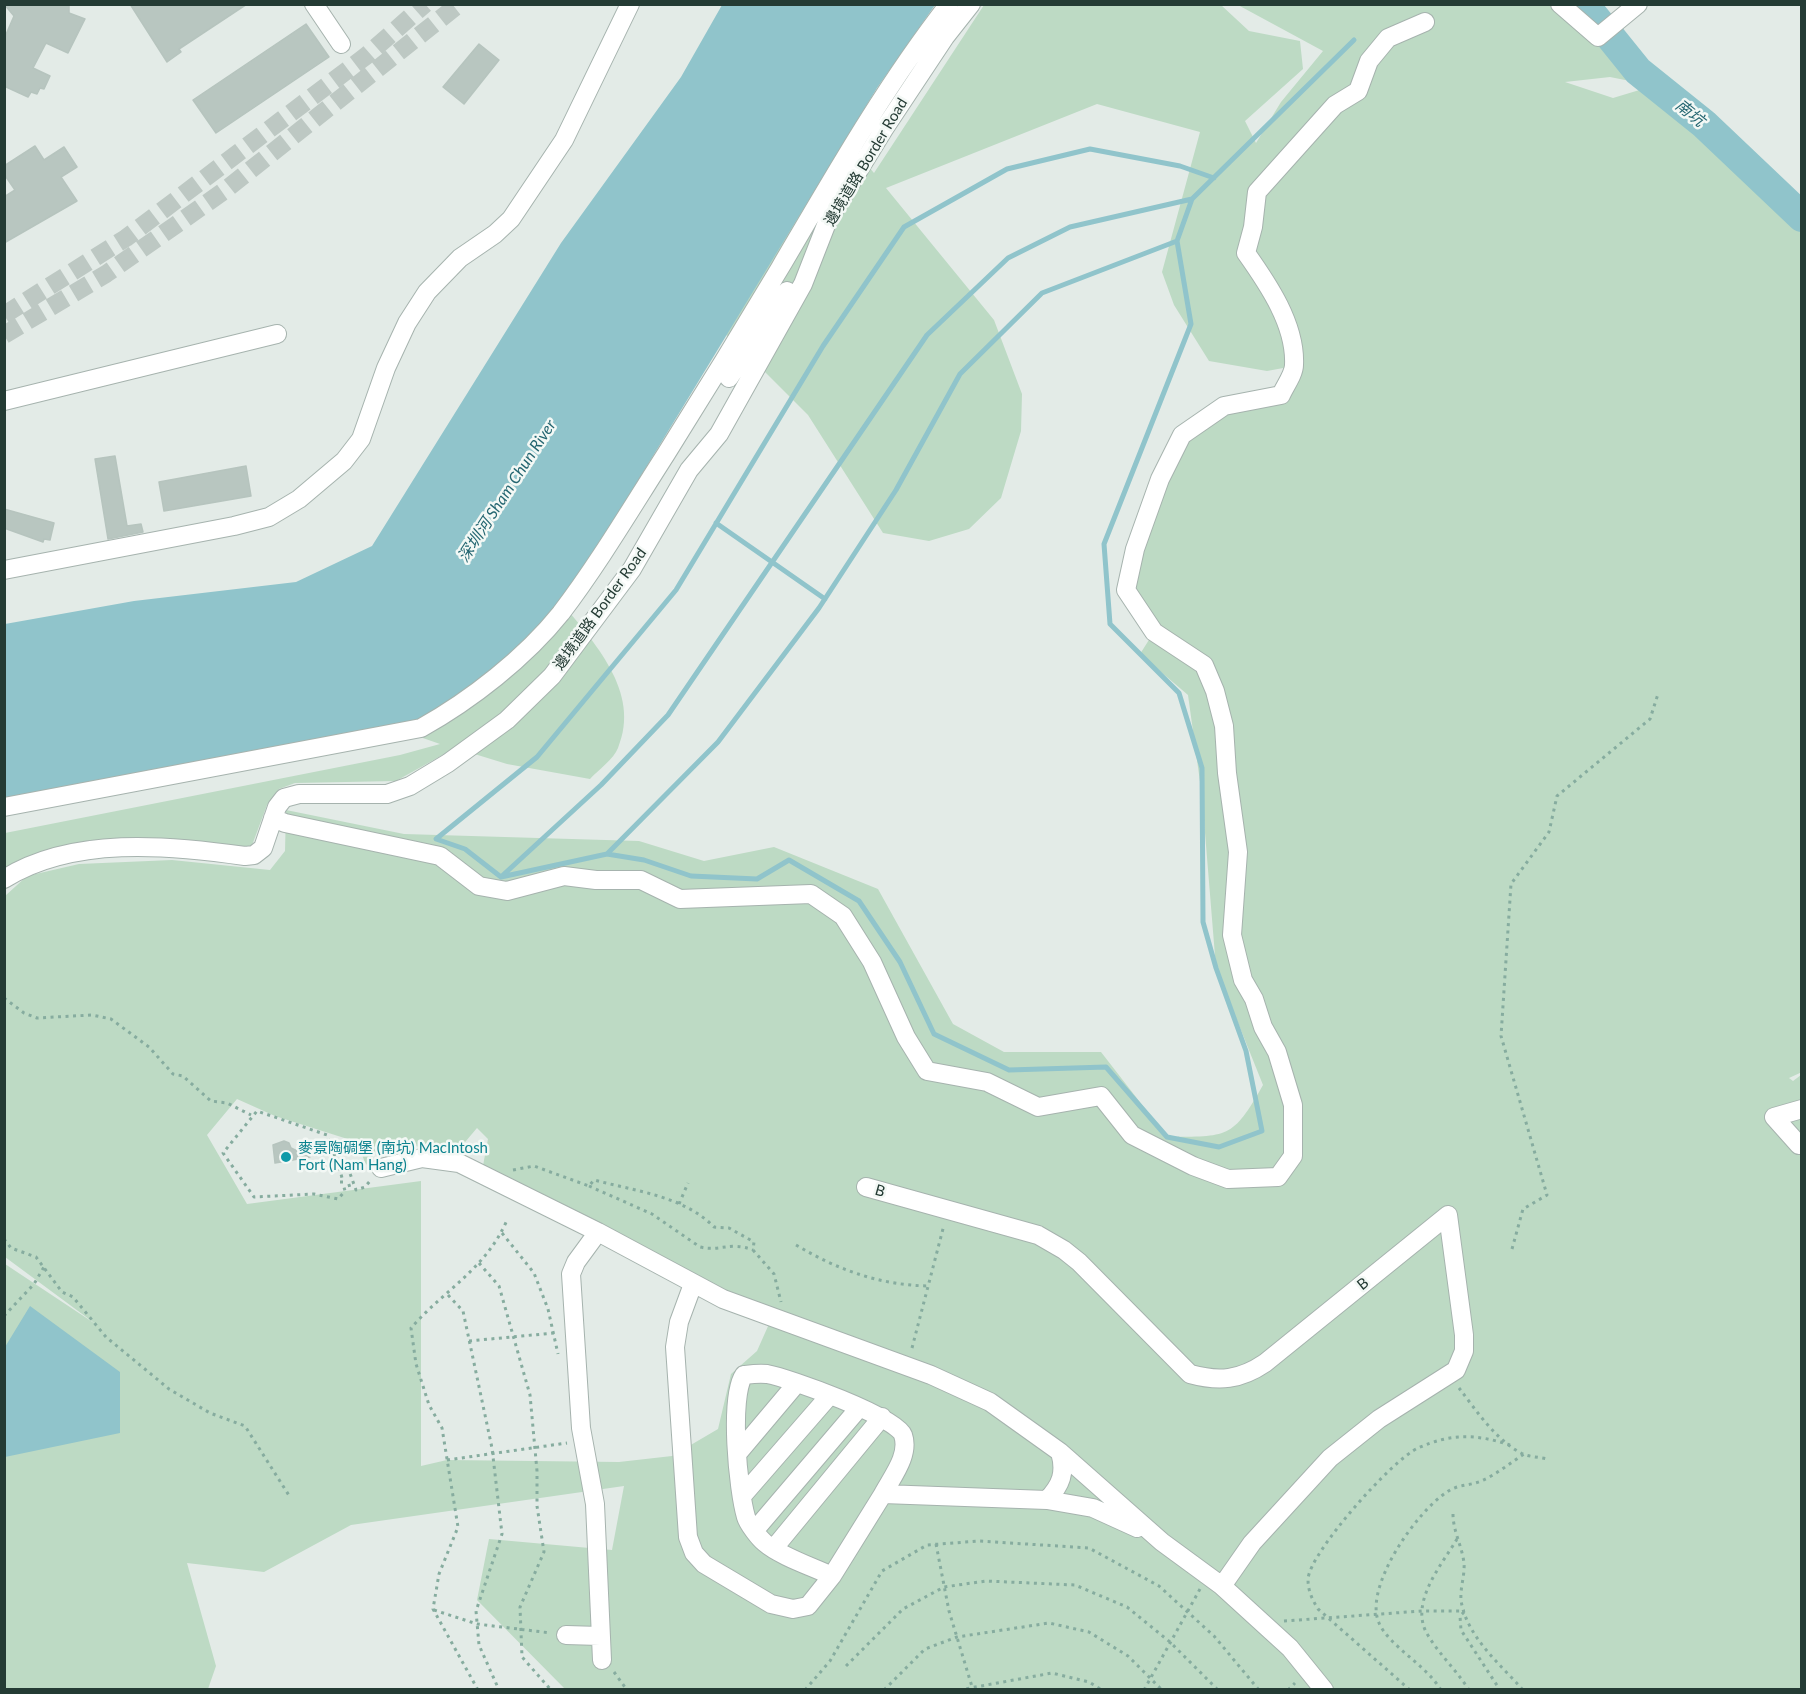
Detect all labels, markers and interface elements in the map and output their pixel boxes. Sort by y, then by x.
street label: 邊境道路 Border Road [821,95,911,229]
water label: 南坑 [1672,95,1708,131]
water label: 深圳河 Sham Chun River [454,416,560,566]
street label: 邊境道路 Border Road [550,545,650,673]
place label: 麥景陶碉堡 (南坑) MacIntosh Fort (Nam Hang) [298,1139,488,1174]
marker: 麥景陶碉堡 (南坑) MacIntosh Fort (Nam Hang) [279,1150,293,1164]
street label: B [873,1181,887,1201]
street label: B [1354,1274,1372,1294]

